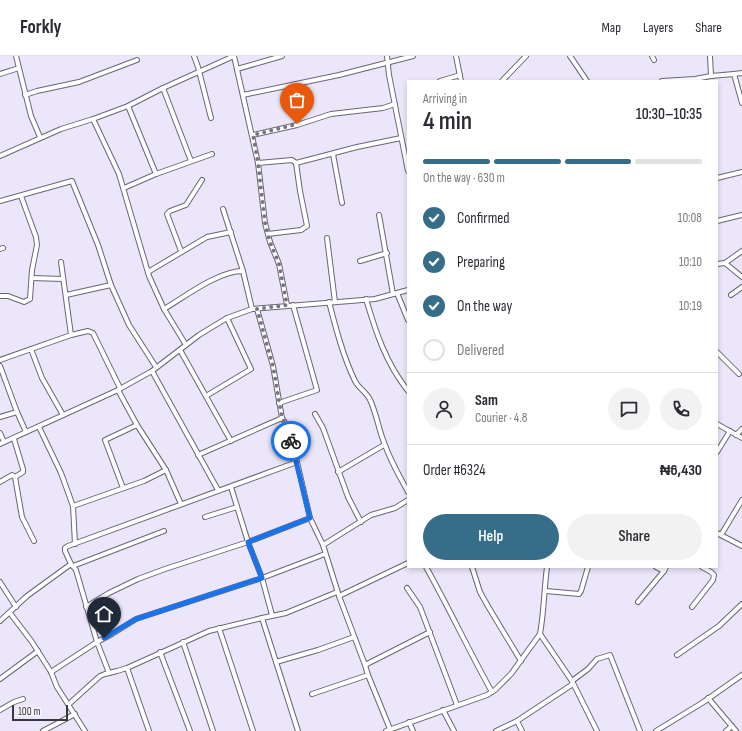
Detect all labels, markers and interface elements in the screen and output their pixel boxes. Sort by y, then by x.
text: Forkly [20,16,61,39]
text: Map [601,19,621,36]
text: Layers [643,19,673,36]
text: Share [695,19,722,36]
pin [280,83,314,124]
icon: bag [286,89,308,111]
text: Arriving in [423,91,467,107]
text: 10:30–10:35 [636,105,702,124]
text: 4 min [423,106,472,137]
text: On the way · 630 m [423,170,505,186]
icon: check [423,207,445,229]
text: Confirmed [457,209,510,228]
text: 10:08 [678,210,702,226]
icon: check [423,251,445,273]
text: Preparing [457,253,505,272]
text: 10:10 [679,254,702,270]
icon: check [423,295,445,317]
text: On the way [457,297,512,316]
text: 10:19 [679,298,702,314]
text: Delivered [457,341,504,360]
button: person [423,388,465,430]
button: chat [608,388,650,430]
button: phone [660,388,702,430]
text: Sam [475,391,498,410]
text: Courier · 4.8 [475,410,527,426]
courier [271,421,311,461]
icon: bike [280,430,302,452]
text: Order #6324 [423,461,486,480]
text: ₦6,430 [660,461,702,480]
button: Help [423,514,559,560]
button: Share [567,514,702,560]
pin [87,597,121,638]
icon: home [93,603,115,625]
scale bar [12,703,68,722]
text: 100 m [18,705,40,718]

